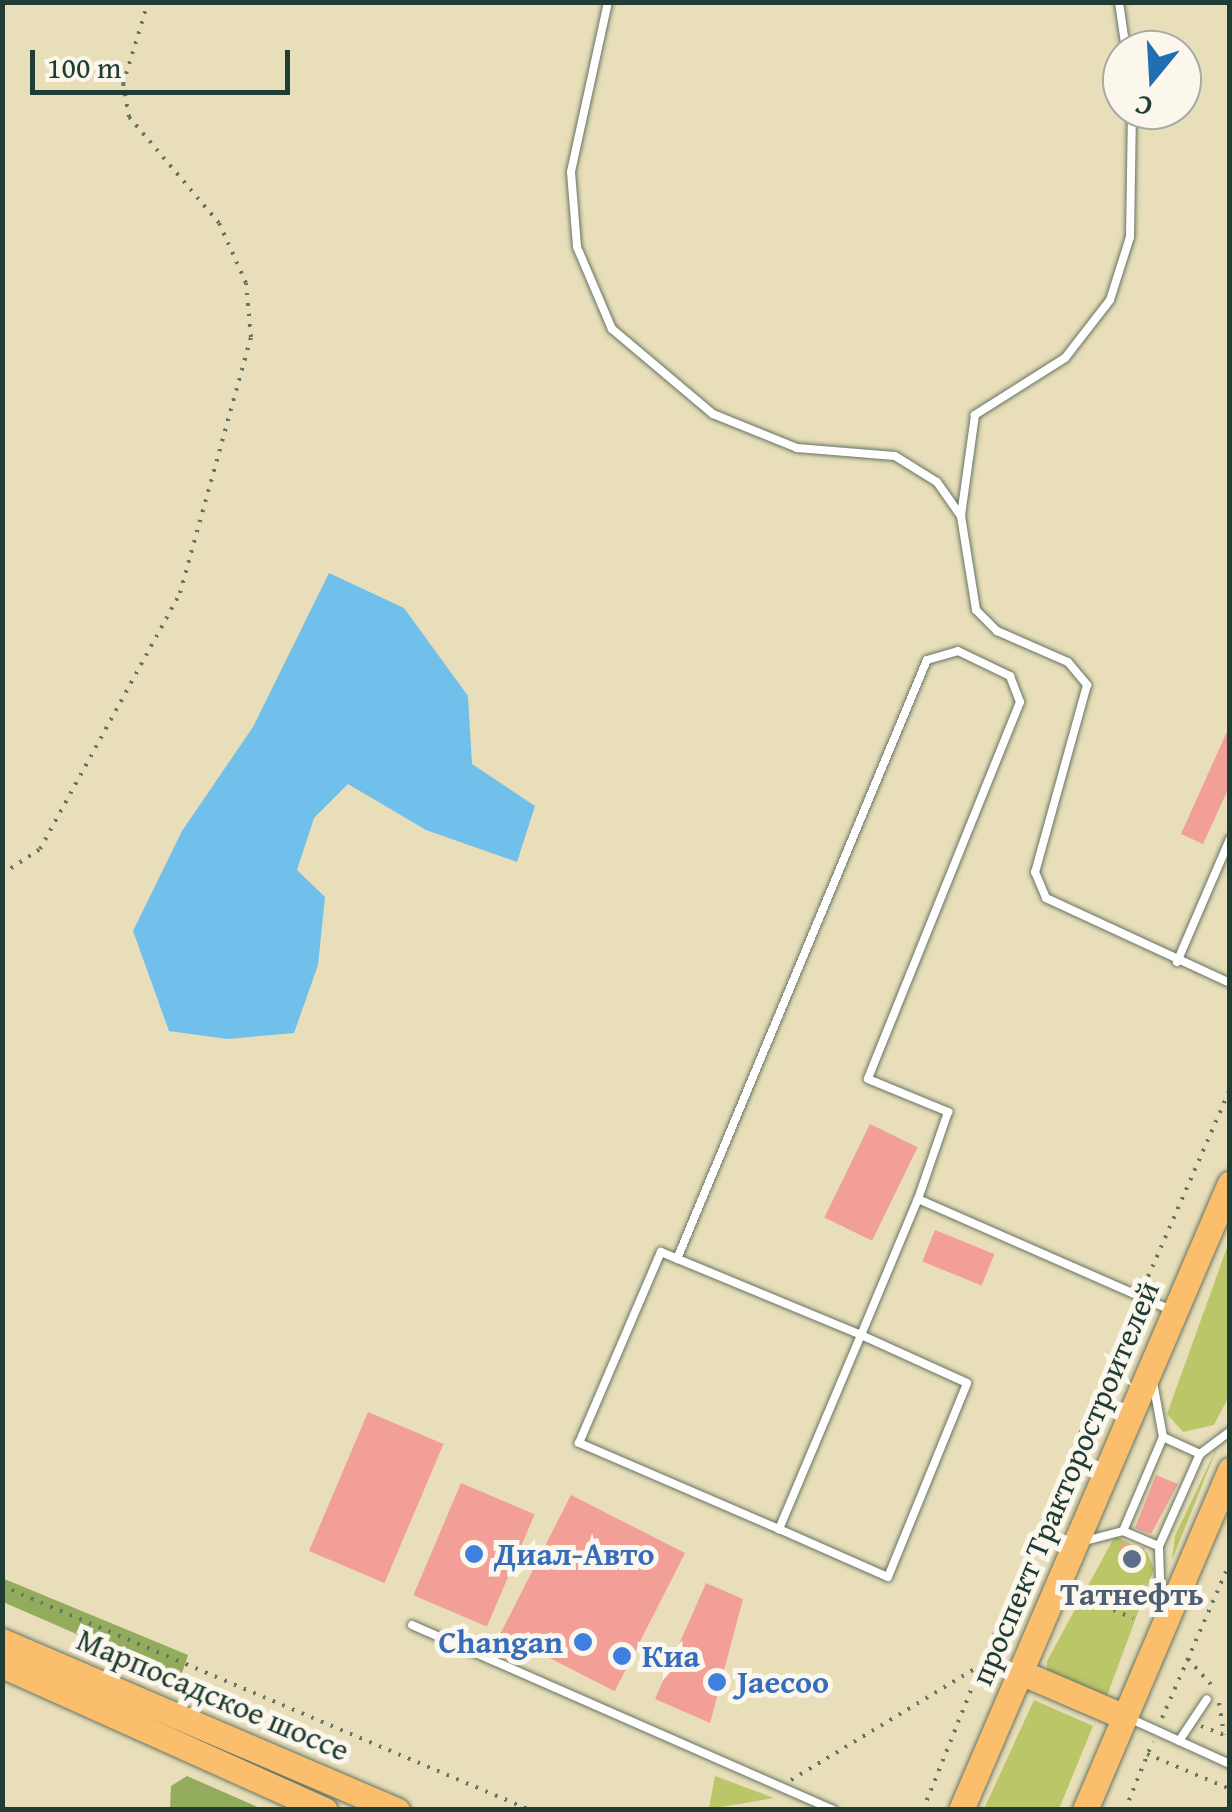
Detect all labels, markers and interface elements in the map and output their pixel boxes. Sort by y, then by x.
scale bar [35,30,295,92]
north arrow [1102,30,1202,130]
text: 100 m [47,45,121,89]
text: С [1129,85,1157,129]
street label: проспект Тракторостроителей [962,1275,1168,1691]
place label: Диал-Авто [494,1535,654,1573]
marker: Диал-Авто [463,1543,485,1565]
marker: Татнефть [1121,1548,1143,1570]
place label: Татнефть [1060,1575,1204,1613]
street label: Марпосадское шоссе [71,1620,355,1770]
place label: Changan [439,1623,563,1661]
marker: Changan [572,1631,594,1653]
place label: Киа [642,1637,700,1675]
marker: Киа [611,1645,633,1667]
place label: Jaecoo [737,1663,829,1701]
marker: Jaecoo [706,1671,728,1693]

